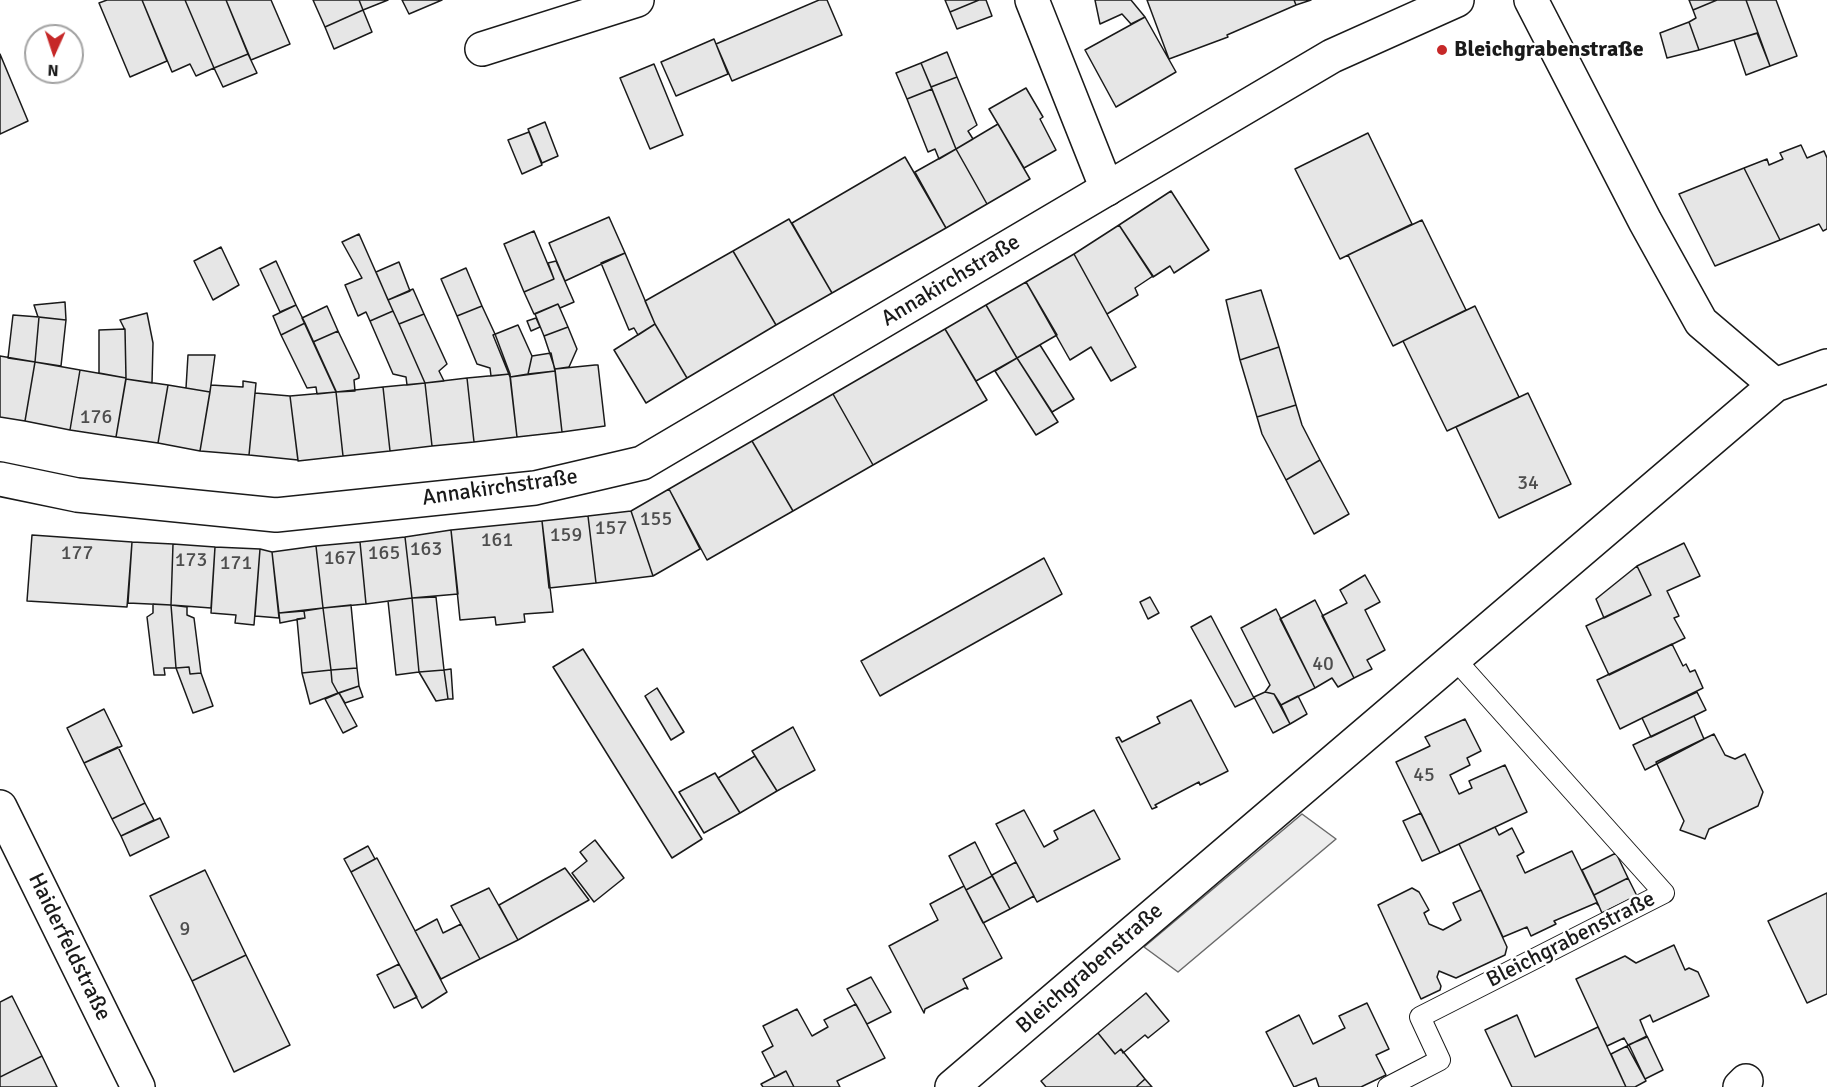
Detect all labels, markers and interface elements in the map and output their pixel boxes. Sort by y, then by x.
north arrow [24,24,84,84]
place label: Bleichgrabenstraße [1454,37,1644,63]
marker: Bleichgrabenstraße [1435,43,1449,57]
text: N [47,60,59,80]
street label: Annakirchstraße [877,229,1025,333]
house number: 176 [80,406,112,430]
street label: Annakirchstraße [421,464,579,512]
house number: 34 [1517,472,1539,496]
house number: 155 [640,508,672,532]
house number: 157 [595,517,627,541]
house number: 159 [550,524,582,548]
house number: 161 [481,529,513,553]
house number: 163 [410,538,442,562]
house number: 177 [61,542,93,566]
house number: 165 [368,542,400,566]
house number: 167 [324,547,356,571]
house number: 173 [175,549,207,573]
house number: 171 [220,552,252,576]
house number: 40 [1312,653,1334,677]
house number: 45 [1413,764,1435,788]
street label: Haiderfeldstraße [22,869,116,1025]
street label: Bleichgrabenstraße [1482,886,1660,994]
street label: Bleichgrabenstraße [1011,898,1169,1040]
house number: 9 [180,918,190,942]

